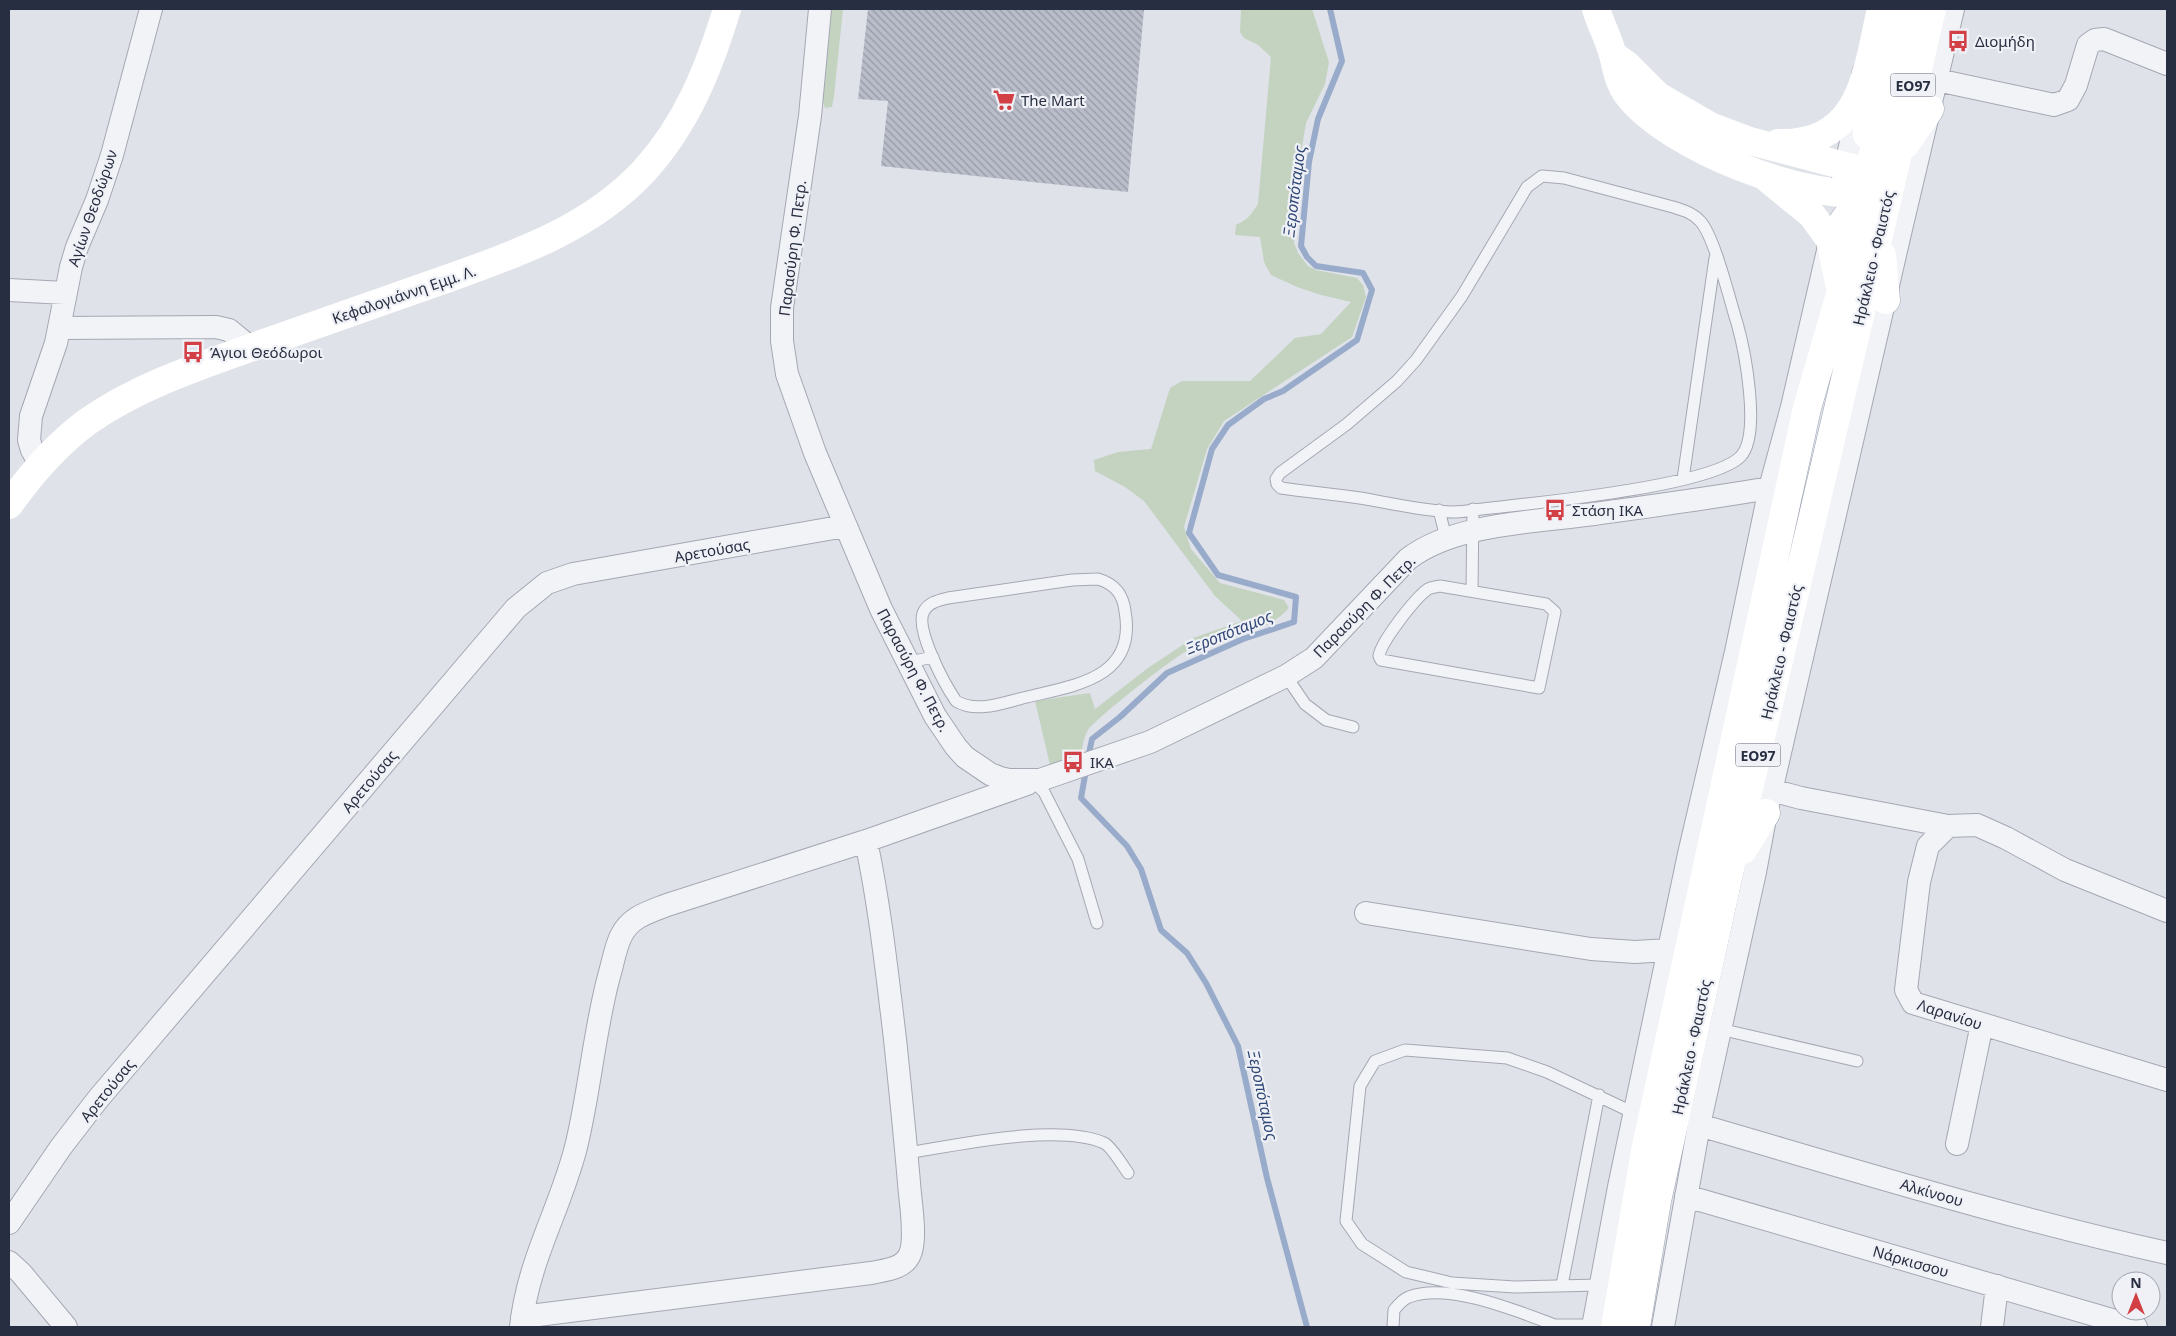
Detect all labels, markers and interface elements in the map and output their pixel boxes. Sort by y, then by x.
bus stop icon: Διομήδη [1945,28,1971,54]
place label: Διομήδη [1975,31,2035,51]
road number: ΕΟ97 [1890,74,1936,96]
supermarket icon: The Mart [991,87,1017,113]
place label: The Mart [1021,90,1085,110]
water label: Ξεροπόταμος [1277,143,1311,239]
street label: Αγίων Θεοδώρων [63,147,121,269]
street label: Παρασύρη Φ. Πετρ. [774,179,810,317]
street label: Ηράκλειο - Φαιστός [1848,189,1898,327]
street label: Κεφαλογιάννη Εμμ. Λ. [329,260,479,328]
bus stop icon: Άγιοι Θεόδωροι [180,339,206,365]
place label: Άγιοι Θεόδωροι [210,342,323,362]
bus stop icon: Στάση ΙΚΑ [1542,497,1568,523]
place label: Στάση ΙΚΑ [1572,500,1643,520]
street label: Αρετούσας [673,534,751,566]
street label: Παρασύρη Φ. Πετρ. [1308,550,1420,662]
street label: Ηράκλειο - Φαιστός [1756,583,1806,721]
water label: Ξεροπόταμος [1181,604,1276,660]
street label: Παρασύρη Φ. Πετρ. [873,605,955,735]
road number: ΕΟ97 [1736,744,1780,766]
street label: Αρετούσας [337,745,401,817]
bus stop icon: IKA [1060,749,1086,775]
place label: IKA [1090,752,1114,772]
street label: Ηράκλειο - Φαιστός [1667,977,1715,1117]
street label: Λαρανίου [1915,994,1985,1034]
water label: Ξεροπόταμος [1242,1047,1283,1143]
street label: Αρετούσας [75,1054,139,1126]
street label: Αλκίνοου [1898,1173,1966,1211]
street label: Νάρκισσου [1871,1241,1951,1281]
north arrow [2111,1271,2161,1321]
text: N [2130,1273,2142,1292]

